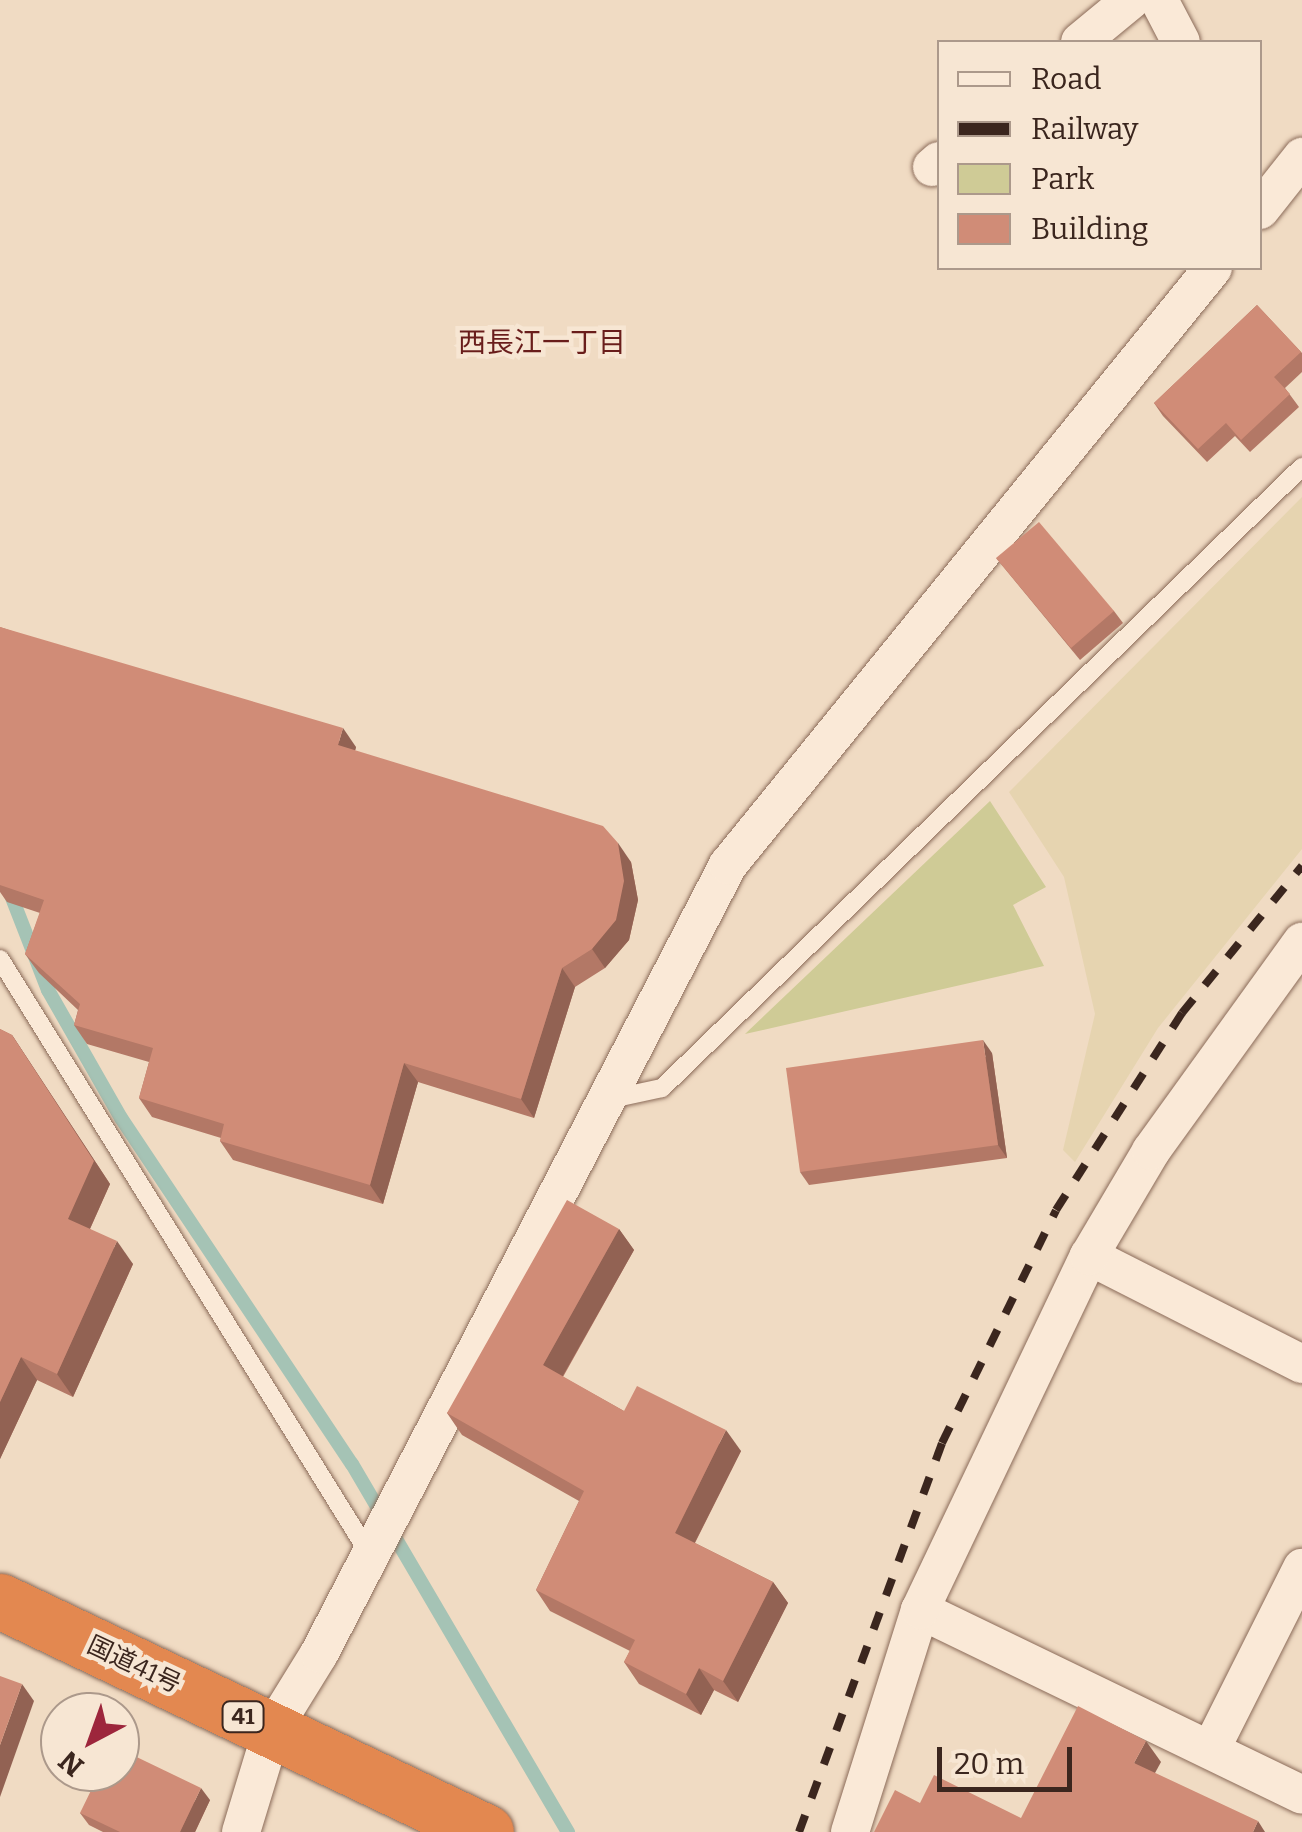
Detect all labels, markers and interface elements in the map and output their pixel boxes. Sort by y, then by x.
legend [937,40,1262,270]
text: Road [1031,61,1102,97]
text: Railway [1031,111,1138,147]
text: Park [1031,161,1094,197]
text: Building [1031,211,1149,247]
district label: 西長江一丁目 [458,326,626,360]
street label: 国道41号 [82,1630,186,1700]
north arrow [40,1692,140,1792]
road number: 41 [220,1700,266,1734]
scale bar [942,1727,1077,1789]
text: N [52,1744,90,1783]
text: 20 m [954,1746,1024,1782]

